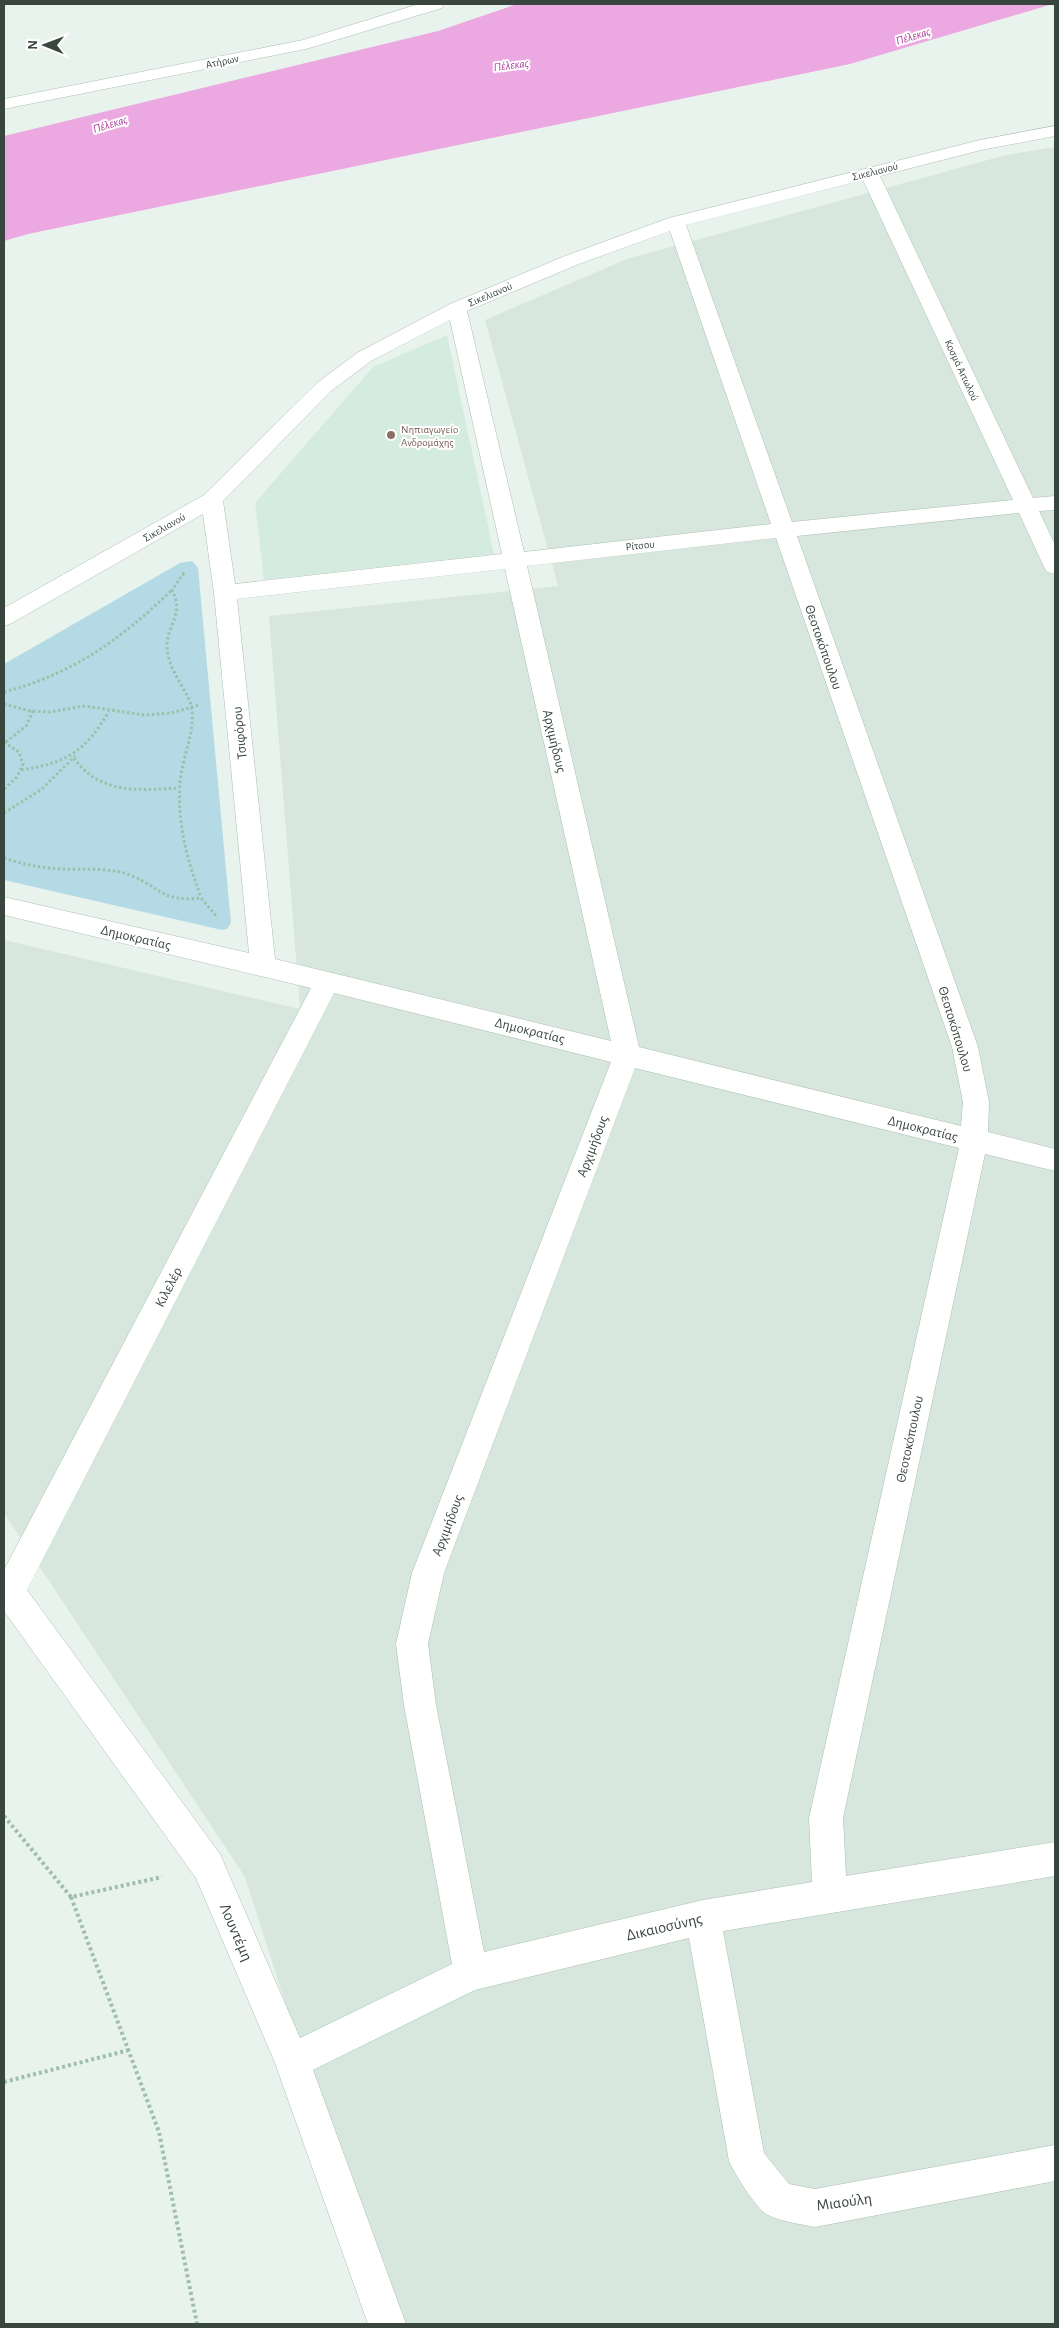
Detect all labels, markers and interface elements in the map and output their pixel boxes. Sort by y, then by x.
north arrow [20,20,70,70]
water label: Πέλεκας [894,25,933,48]
text: N [26,40,40,50]
street label: Ατήρων [205,53,240,70]
water label: Πέλεκας [493,57,530,74]
water label: Πέλεκας [91,113,130,136]
street label: Σικελιανού [851,161,899,182]
street label: Σικελιανού [467,280,514,309]
street label: Κοσμά Αιτωλού [943,338,981,403]
place label: Νηπιαγωγείο Ανδρομάχης [401,424,458,448]
marker: Νηπιαγωγείο Ανδρομάχης [385,429,397,441]
street label: Σικελιανού [141,511,187,544]
street label: Ρίτσου [625,539,655,552]
street label: Θεοτοκόπουλου [802,603,844,691]
street label: Τσιφόρου [230,706,250,760]
street label: Αρχιμήδους [540,708,568,775]
street label: Δημοκρατίας [99,923,173,953]
street label: Θεοτοκόπουλου [935,985,975,1074]
street label: Δημοκρατίας [493,1016,567,1047]
street label: Αρχιμήδους [575,1113,611,1179]
street label: Δημοκρατίας [886,1114,960,1145]
street label: Κιλελέρ [153,1265,185,1310]
street label: Θεοτοκόπουλου [894,1394,926,1484]
street label: Αρχιμήδους [430,1492,466,1558]
street label: Λουντέμη [217,1901,255,1964]
street label: Δικαιοσύνης [625,1910,704,1944]
street label: Μιαούλη [815,2190,873,2214]

